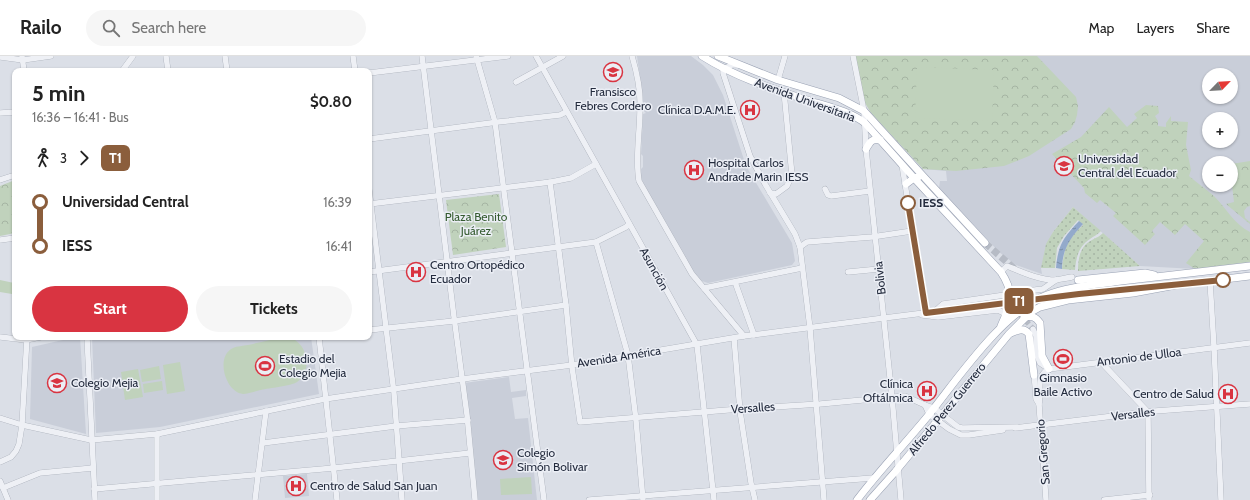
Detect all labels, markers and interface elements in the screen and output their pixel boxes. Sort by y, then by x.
search box [86,10,366,46]
text: Railo [20,16,62,39]
icon: search [100,17,122,39]
text: Search here [132,19,206,37]
text: Map [1089,19,1114,37]
text: Layers [1136,19,1174,37]
text: Share [1196,19,1230,37]
school or university icon: Fransisco Febres Cordero [602,61,624,83]
north arrow [1202,68,1238,104]
map controls [1202,68,1238,192]
street label: Avenida Universitaria [753,74,858,125]
text: 5 min [32,80,85,107]
place label: Fransisco Febres Cordero [575,84,652,113]
text: $0.80 [310,93,352,111]
hospital icon: Clínica D.A.M.E. [739,99,761,121]
place label: Clínica D.A.M.E. [658,102,736,117]
text: 16:36 – 16:41 · Bus [32,109,129,125]
button: + [1202,112,1238,148]
icon: walk [32,147,54,169]
icon: forward [73,147,95,169]
text: T1 [109,149,122,167]
text: 3 [60,150,67,166]
place label: Universidad Central del Ecuador [1078,151,1177,180]
place label: Hospital Carlos Andrade Marin IESS [708,155,809,184]
school or university icon: Universidad Central del Ecuador [1053,155,1075,177]
button: − [1202,156,1238,192]
hospital icon: Hospital Carlos Andrade Marin IESS [683,159,705,181]
text: Universidad Central [62,193,189,211]
text: 16:39 [323,194,352,210]
marker: IESS [900,195,916,211]
place label: IESS [919,195,943,210]
park label: Plaza Benito Juárez [445,209,508,238]
text: IESS [62,237,92,255]
text: 16:41 [326,238,352,254]
street label: Asunción [637,245,672,293]
place label: Centro Ortopédico Ecuador [430,257,525,286]
street label: Bolivia [870,260,889,295]
hospital icon: Centro Ortopédico Ecuador [405,261,427,283]
unlabelled marker [1215,272,1231,288]
button: Start [32,286,188,332]
button: Tickets [196,286,352,332]
line badge: T1 [1001,288,1037,314]
text: T1 [1013,292,1025,310]
street label: Avenida América [576,342,662,371]
street label: Antonio de Ulloa [1096,344,1182,369]
sports icon: Gimnasio Baile Activo [1052,348,1074,370]
place label: Estadio del Colegio Mejia [279,351,347,380]
sports icon: Estadio del Colegio Mejia [254,355,276,377]
street label: Alfredo Perez Guerrero [905,359,989,458]
place label: Gimnasio Baile Activo [1034,370,1093,399]
school or university icon: Colegio Mejia [46,372,68,394]
place label: Colegio Mejia [71,375,139,390]
place label: Clínica Oftálmica [863,376,913,405]
hospital icon: Clínica Oftálmica [916,380,938,402]
hospital icon: Centro de Salud [1217,383,1239,405]
place label: Centro de Salud [1133,386,1214,401]
street label: Versalles [731,398,775,417]
street label: Versalles [1110,403,1156,424]
street label: San Gregorio [1032,418,1053,485]
place label: Colegio Simón Bolivar [517,445,588,474]
school or university icon: Colegio Simón Bolivar [492,449,514,471]
hospital icon: Centro de Salud San Juan [285,475,307,497]
place label: Centro de Salud San Juan [310,478,438,493]

